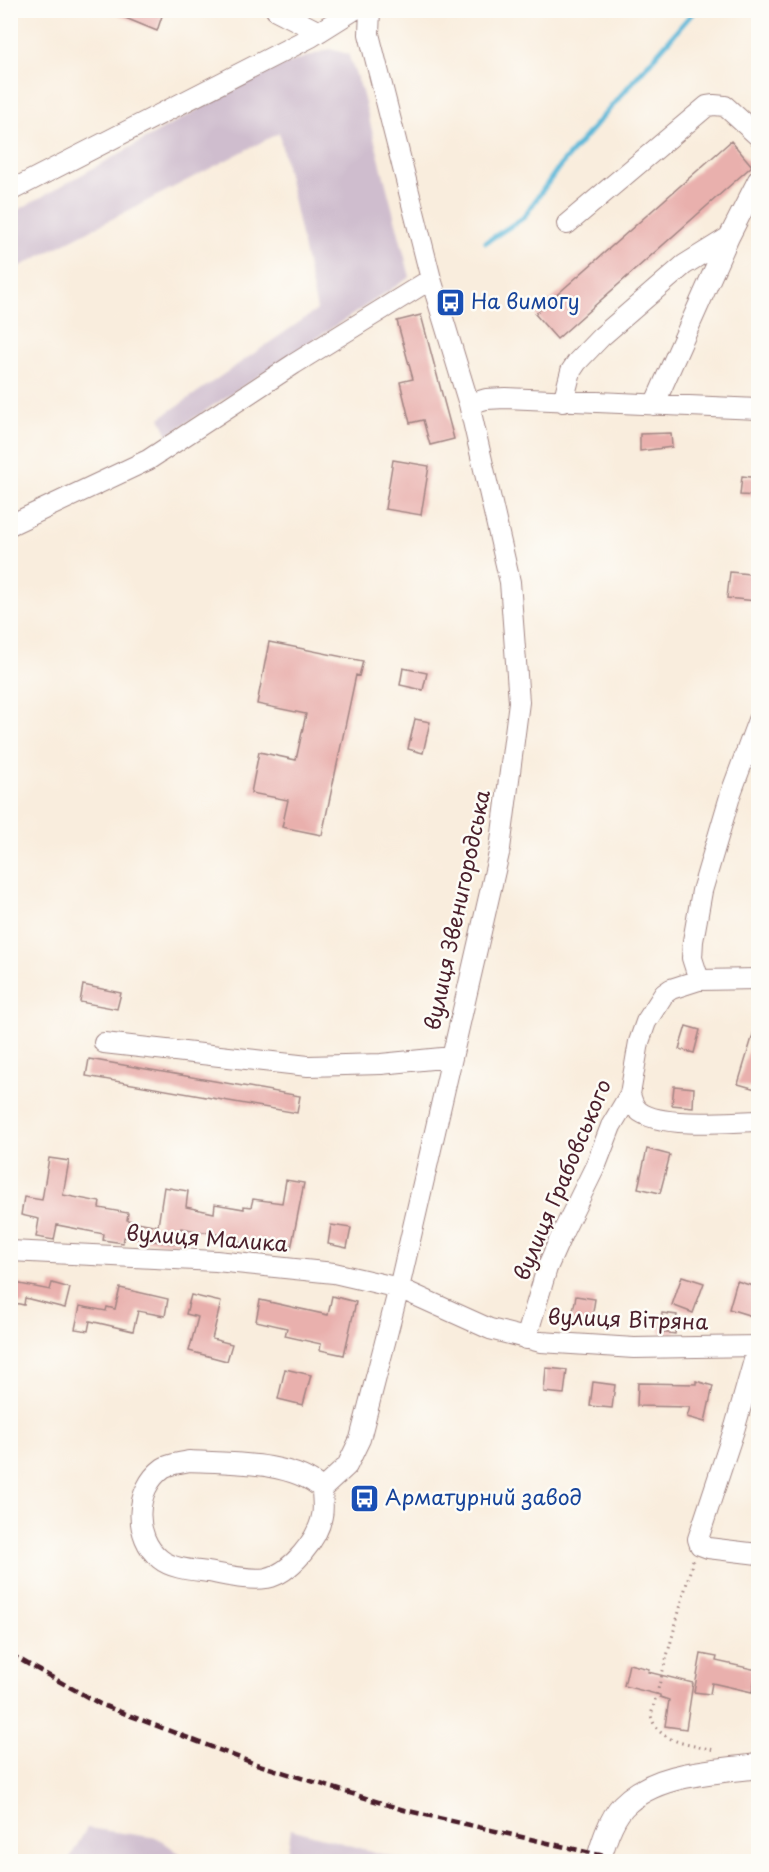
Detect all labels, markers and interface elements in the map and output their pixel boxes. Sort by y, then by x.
place label: На вимогу [471,284,580,316]
bus stop icon: На вимогу [434,286,466,318]
street label: вулиця Звенигородська [415,786,497,1033]
street label: вулиця Грабовського [504,1074,618,1285]
street label: вулиця Малика [125,1215,290,1259]
street label: вулиця Вітряна [547,1299,709,1337]
place label: Арматурний завод [385,1480,582,1512]
bus stop icon: Арматурний завод [348,1482,380,1514]

